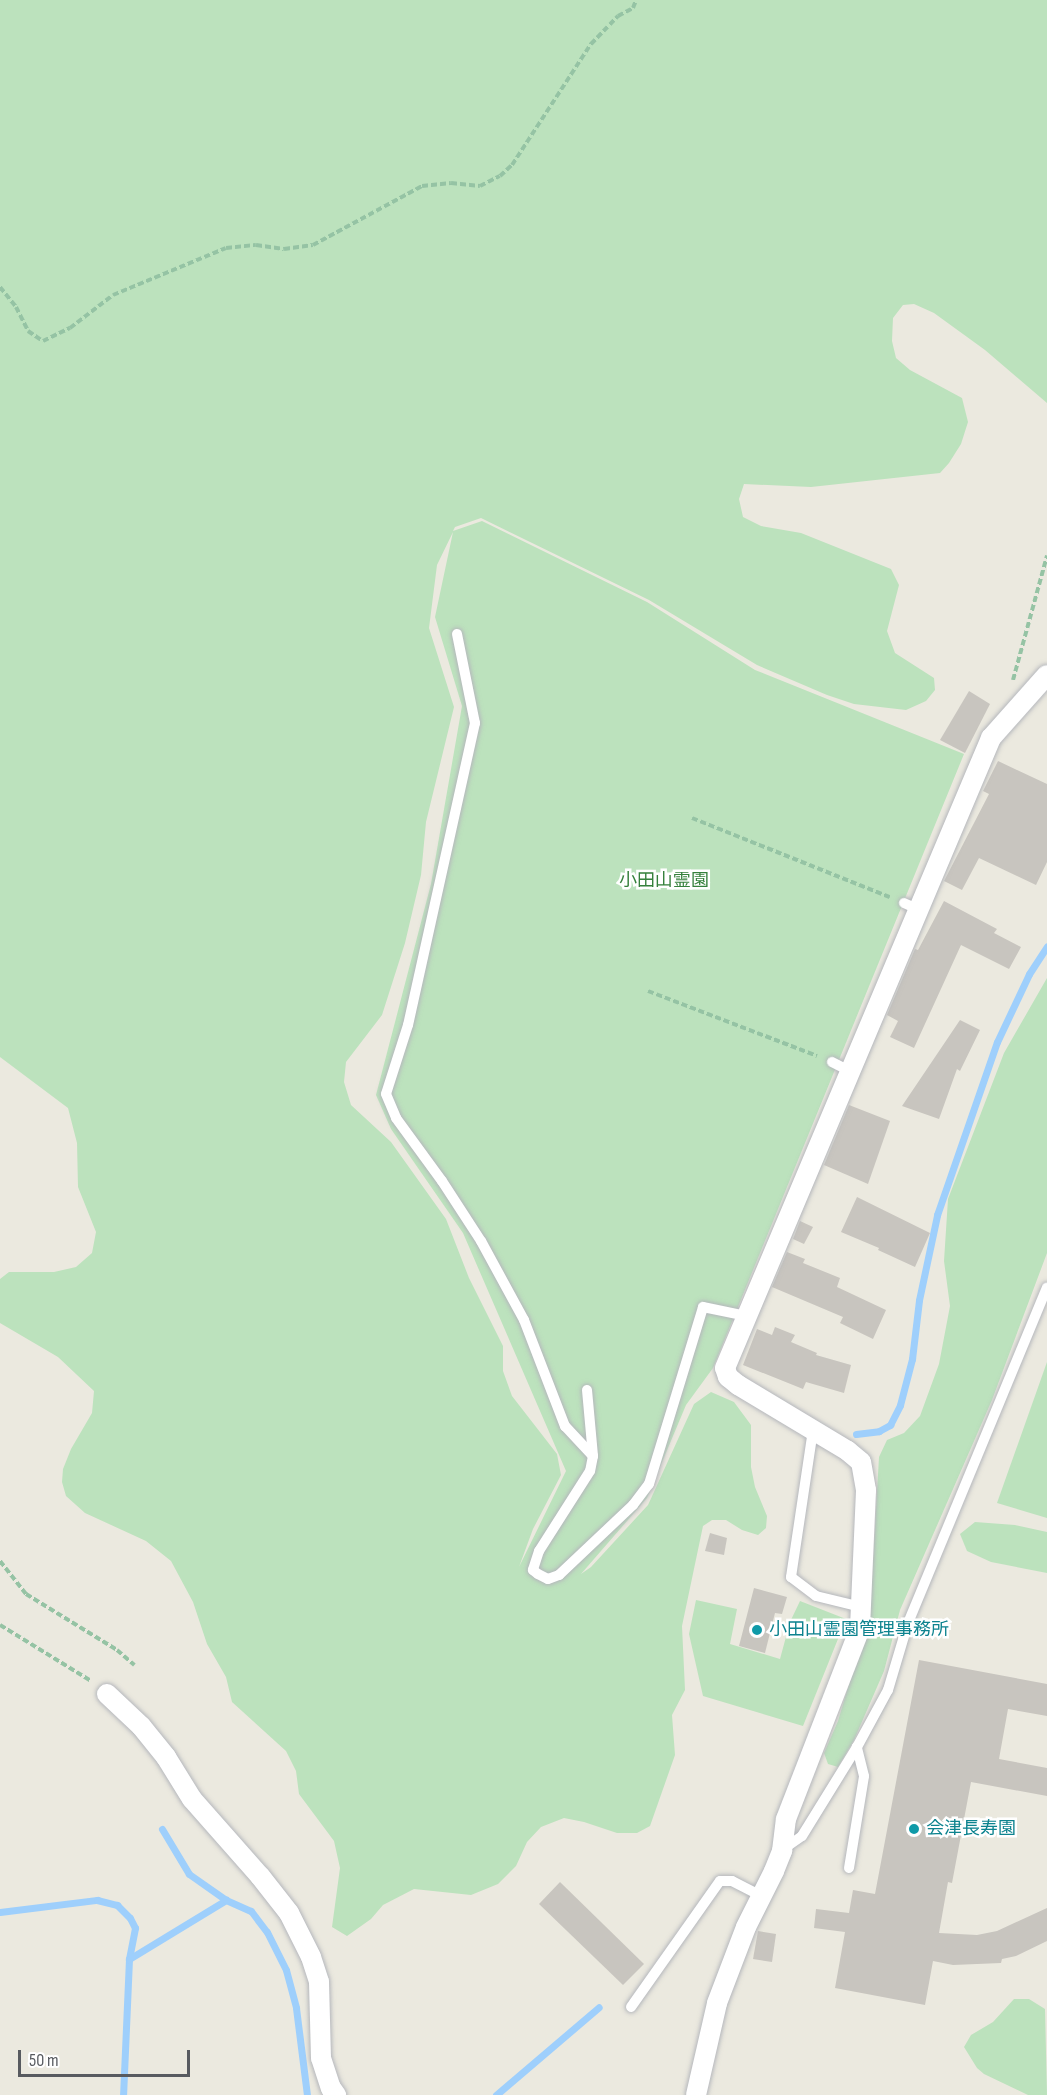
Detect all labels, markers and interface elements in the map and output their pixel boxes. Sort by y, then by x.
park label: 小田山霊園 [619,870,709,892]
place label: 小田山霊園管理事務所 [769,1619,949,1641]
marker: 小田山霊園管理事務所 [750,1623,764,1637]
place label: 会津長寿園 [926,1818,1016,1840]
marker: 会津長寿園 [907,1822,921,1836]
scale bar [21,2038,194,2076]
text: 50 m [29,2050,59,2071]

